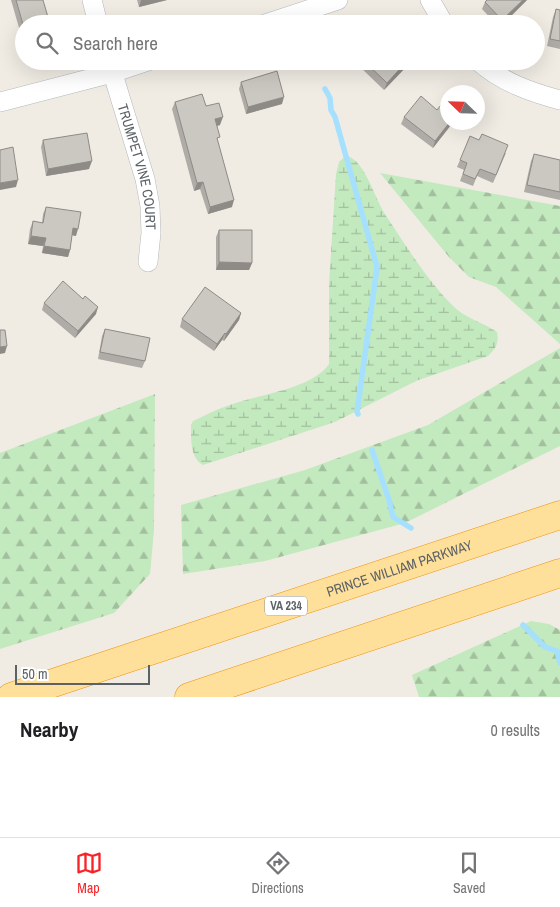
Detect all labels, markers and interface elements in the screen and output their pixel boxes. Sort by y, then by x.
search box [15,15,545,70]
icon: search [33,29,61,57]
text: Search here [73,30,158,56]
north arrow [440,85,485,130]
street label: TRUMPET VINE COURT [114,102,160,230]
street label: PRINCE WILLIAM PARKWAY [324,536,475,601]
road number: VA 234 [265,596,307,616]
scale bar [15,662,150,685]
text: 50 m [22,665,48,683]
text: Nearby [20,715,78,744]
text: 0 results [490,719,540,741]
tab: Map [75,849,103,897]
tab: Directions [252,849,304,897]
tab: Saved [453,849,485,897]

